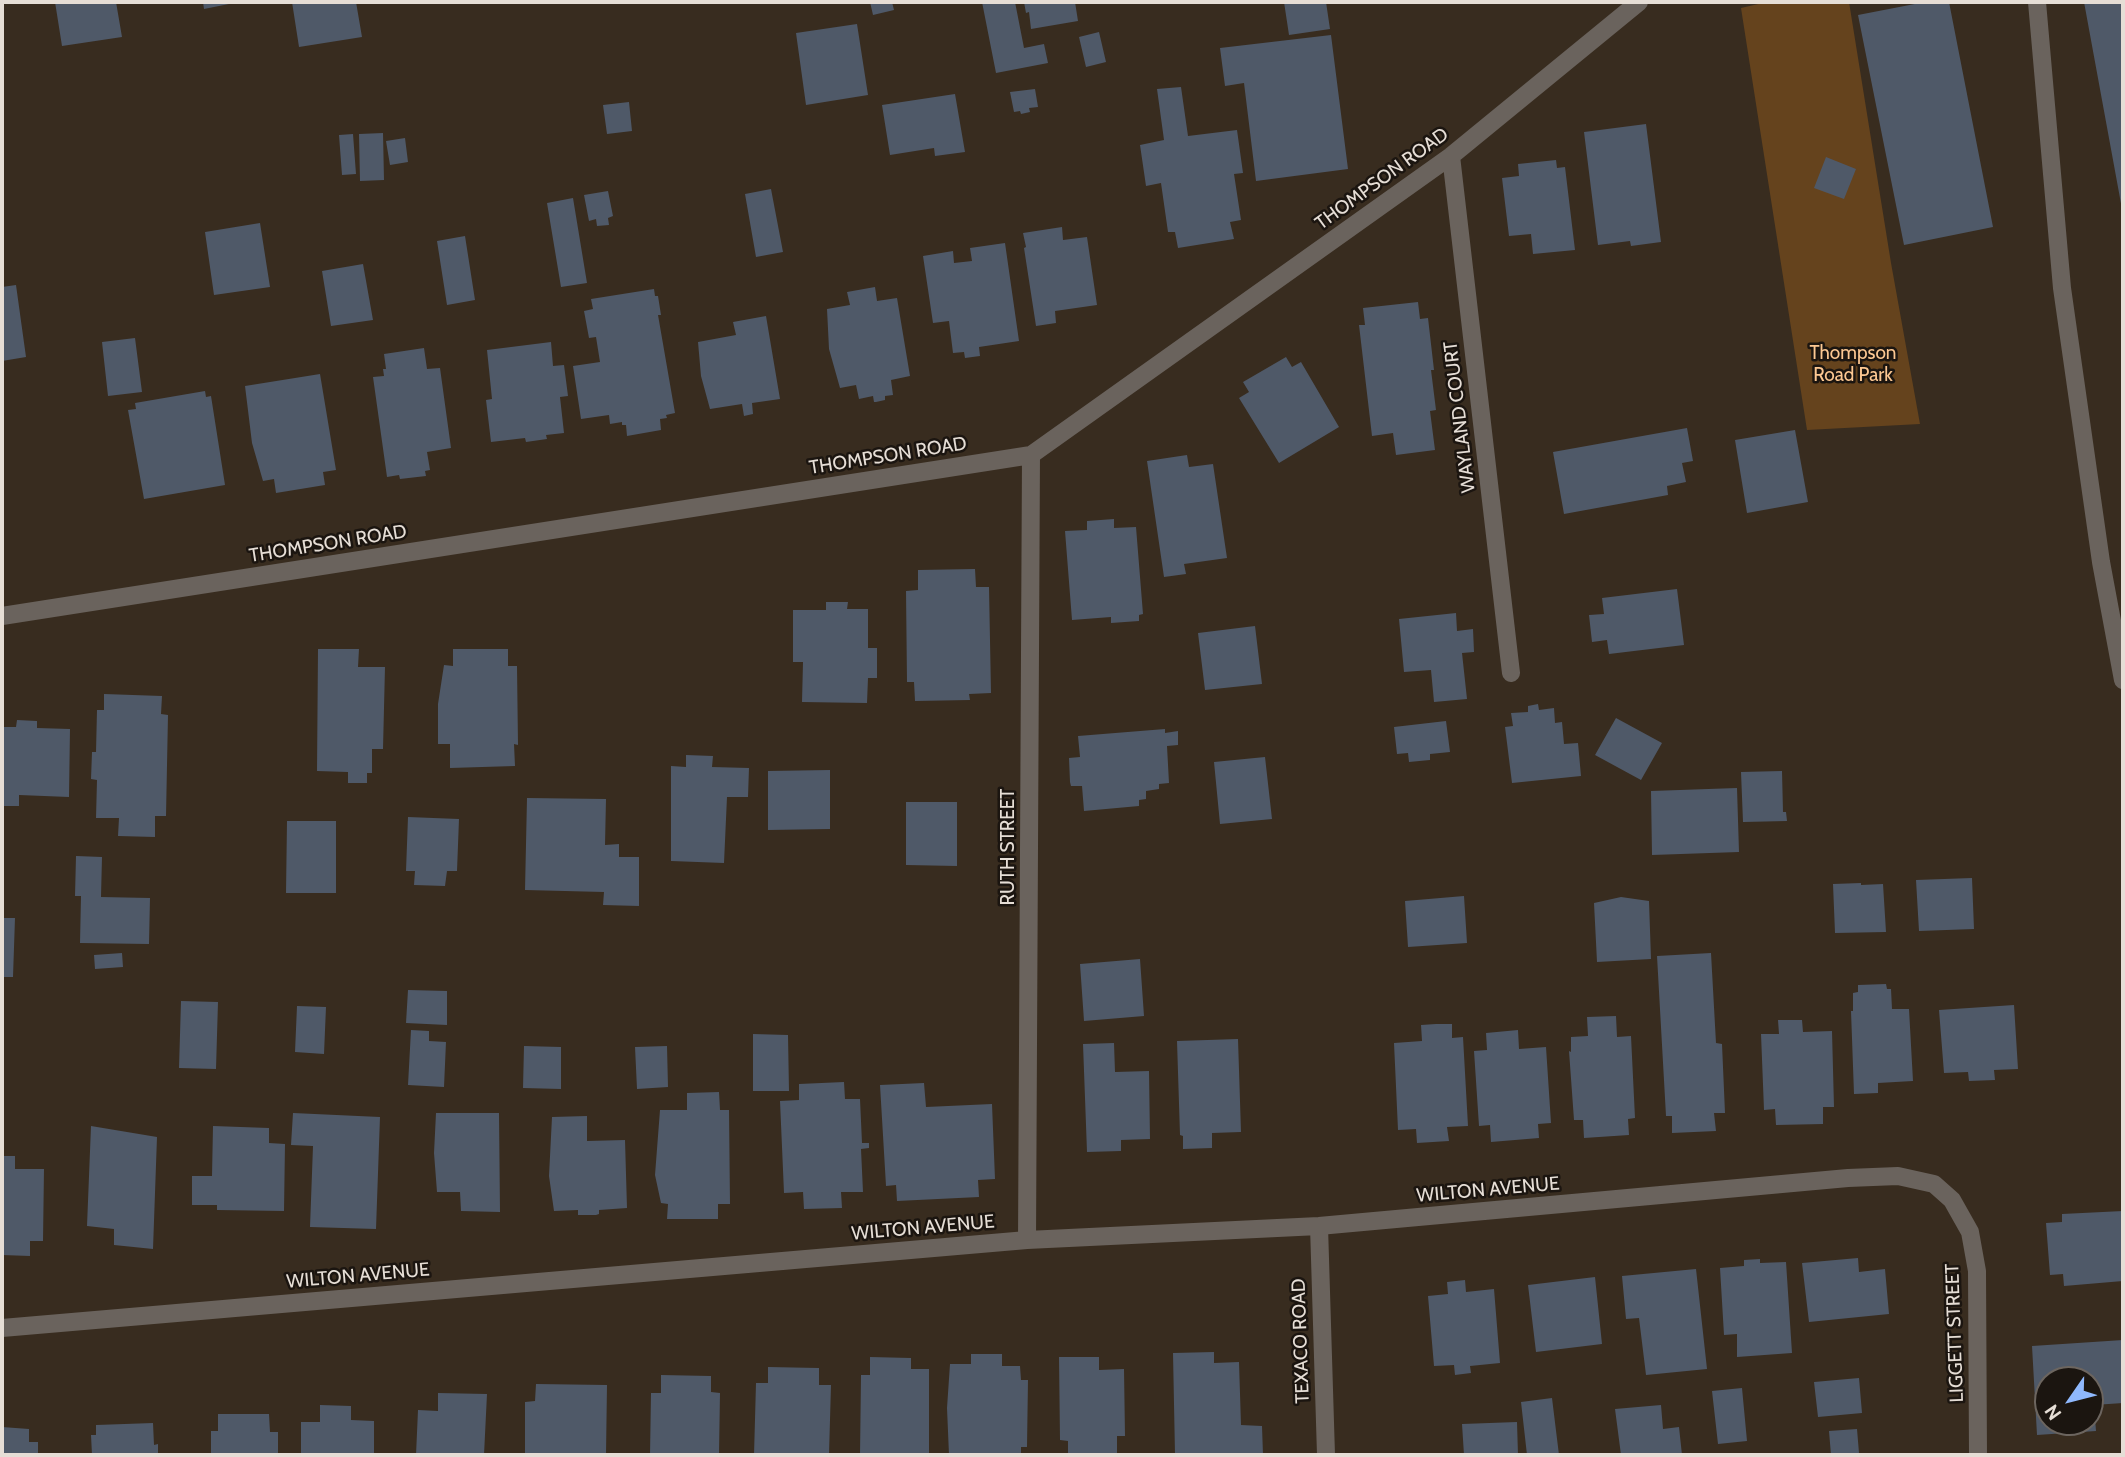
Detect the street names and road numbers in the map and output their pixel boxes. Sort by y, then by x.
street label: THOMPSON ROAD [1311,123,1453,235]
street label: WAYLAND COURT [1439,340,1481,494]
street label: THOMPSON ROAD [808,432,968,480]
street label: THOMPSON ROAD [248,520,408,568]
street label: RUTH STREET [997,789,1019,905]
street label: WILTON AVENUE [1415,1172,1561,1208]
street label: WILTON AVENUE [850,1210,996,1246]
street label: WILTON AVENUE [285,1258,431,1294]
street label: LIGGETT STREET [1941,1263,1969,1403]
street label: TEXACO ROAD [1287,1278,1315,1404]

